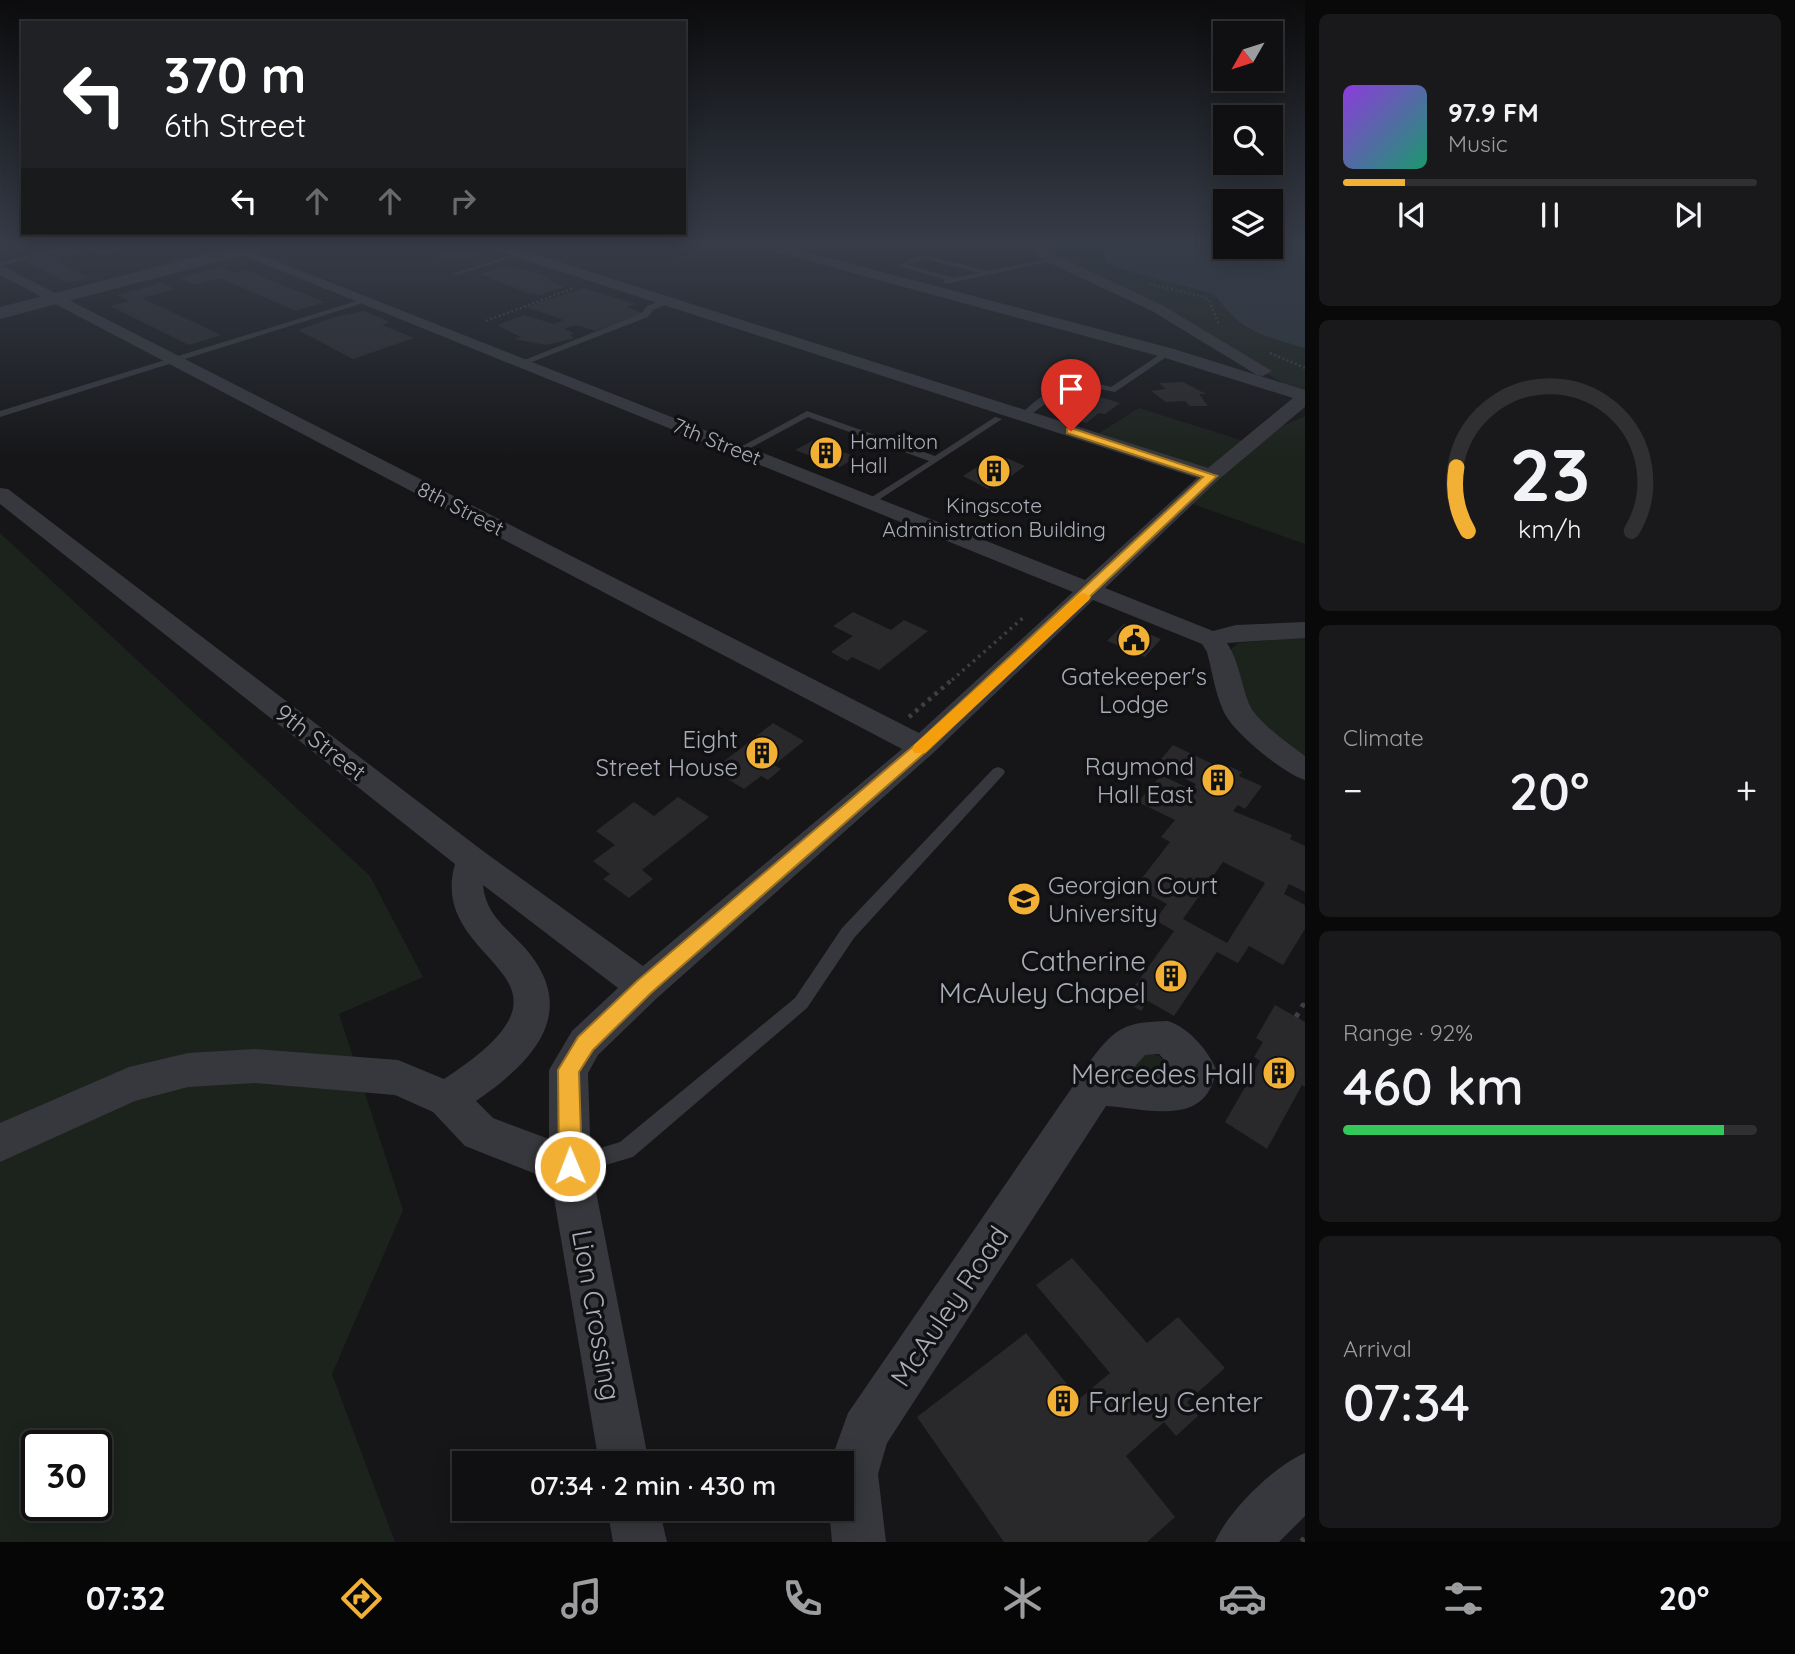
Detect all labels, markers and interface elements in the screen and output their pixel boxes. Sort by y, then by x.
north arrow [1213,21,1283,91]
map controls [1213,21,1283,259]
text: 370 m [164,44,306,105]
icon: left [49,49,140,140]
text: 97.9 FM [1448,96,1539,129]
text: 6th Street [164,105,306,145]
button: search [1213,105,1283,175]
text: Music [1448,129,1508,158]
icon: left [225,182,263,220]
icon: ahead [298,182,336,220]
icon: ahead [371,182,409,220]
icon: right [444,182,482,220]
button: layers [1213,189,1283,259]
icon: previous [1393,196,1431,234]
icon: pause [1531,196,1569,234]
icon: next [1669,196,1707,234]
pin [1041,359,1101,431]
icon: arrive [1052,370,1090,408]
street label: 7th Street [669,412,765,470]
place label: Hamilton Hall [850,428,938,478]
text: 23 [1510,429,1590,520]
building icon: Hamilton Hall [807,434,845,472]
building icon: Kingscote Administration Building [975,452,1013,490]
street label: 8th Street [413,475,509,541]
place label: Kingscote Administration Building [882,492,1106,542]
text: km/h [1518,513,1582,544]
public building icon: Gatekeeper's Lodge [1115,621,1153,659]
place label: Gatekeeper's Lodge [1061,661,1207,719]
street label: 9th Street [269,697,373,787]
text: Climate [1343,723,1424,752]
place label: Eight Street House [596,724,738,782]
building icon: Eight Street House [743,734,781,772]
place label: Raymond Hall East [1085,751,1194,809]
text: 20° [1509,758,1589,823]
building icon: Raymond Hall East [1199,761,1237,799]
text: − [1343,766,1363,814]
text: + [1736,766,1757,814]
place label: Georgian Court University [1048,870,1218,928]
school or university icon: Georgian Court University [1005,880,1043,918]
place label: Catherine McAuley Chapel [939,943,1146,1010]
building icon: Catherine McAuley Chapel [1152,957,1190,995]
text: Range · 92% [1343,1018,1473,1047]
text: 460 km [1343,1053,1524,1118]
building icon: Mercedes Hall [1260,1054,1298,1092]
place label: Mercedes Hall [1071,1056,1254,1091]
position arrow [533,1129,607,1203]
street label: McAuley Road [882,1219,1016,1393]
street label: Lion Crossing [565,1227,629,1403]
text: Arrival [1343,1334,1412,1363]
text: 07:34 [1343,1369,1470,1434]
building icon: Farley Center [1044,1382,1082,1420]
place label: Farley Center [1088,1384,1263,1419]
speed limit sign: 30 [21,1430,112,1521]
text: 07:34 · 2 min · 430 m [530,1469,776,1502]
icon: directions [337,1574,386,1623]
icon: music [557,1574,606,1623]
icon: phone [778,1574,827,1623]
icon: climate [998,1574,1047,1623]
icon: car [1218,1574,1267,1623]
icon: filters [1439,1574,1488,1623]
text: 07:32 [86,1578,166,1618]
text: 20° [1659,1578,1709,1618]

